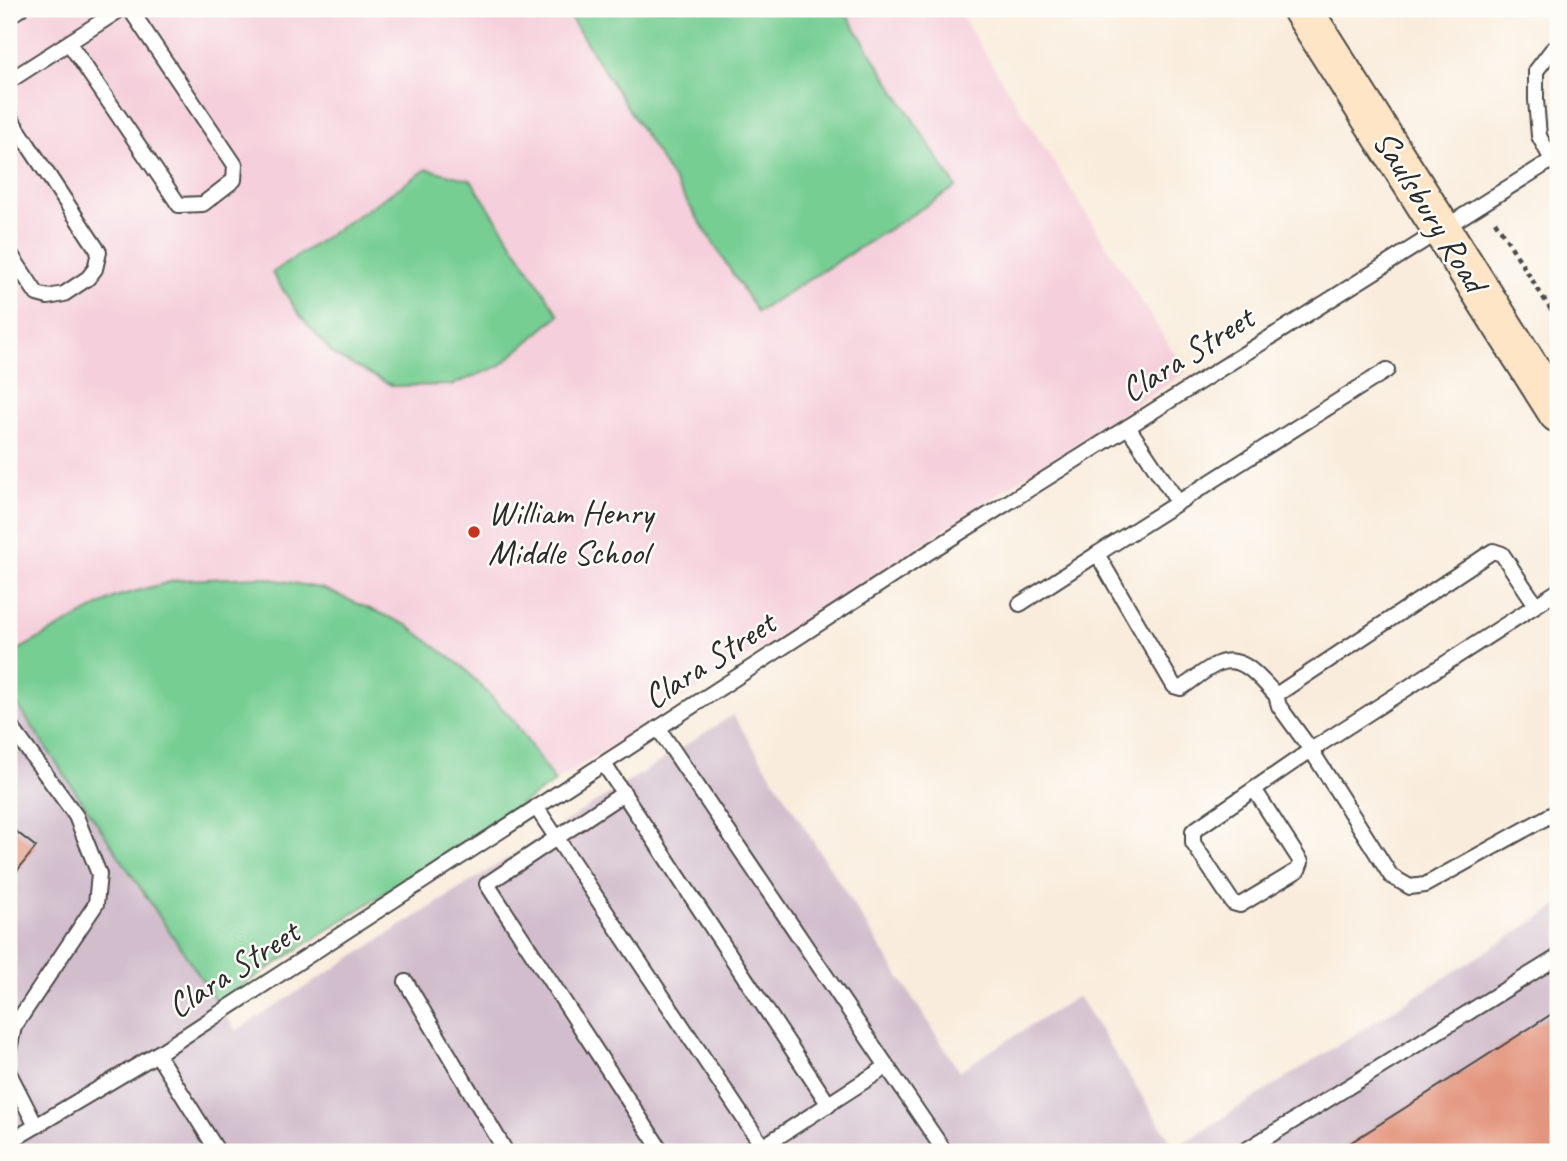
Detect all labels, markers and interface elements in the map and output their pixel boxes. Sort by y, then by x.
street label: Saulsbury Road [1363,122,1500,305]
street label: Clara Street [1112,294,1265,412]
place label: William Henry Middle School [488,490,656,575]
marker: William Henry Middle School [466,524,482,540]
street label: Clara Street [634,599,786,719]
street label: Clara Street [158,908,310,1028]

